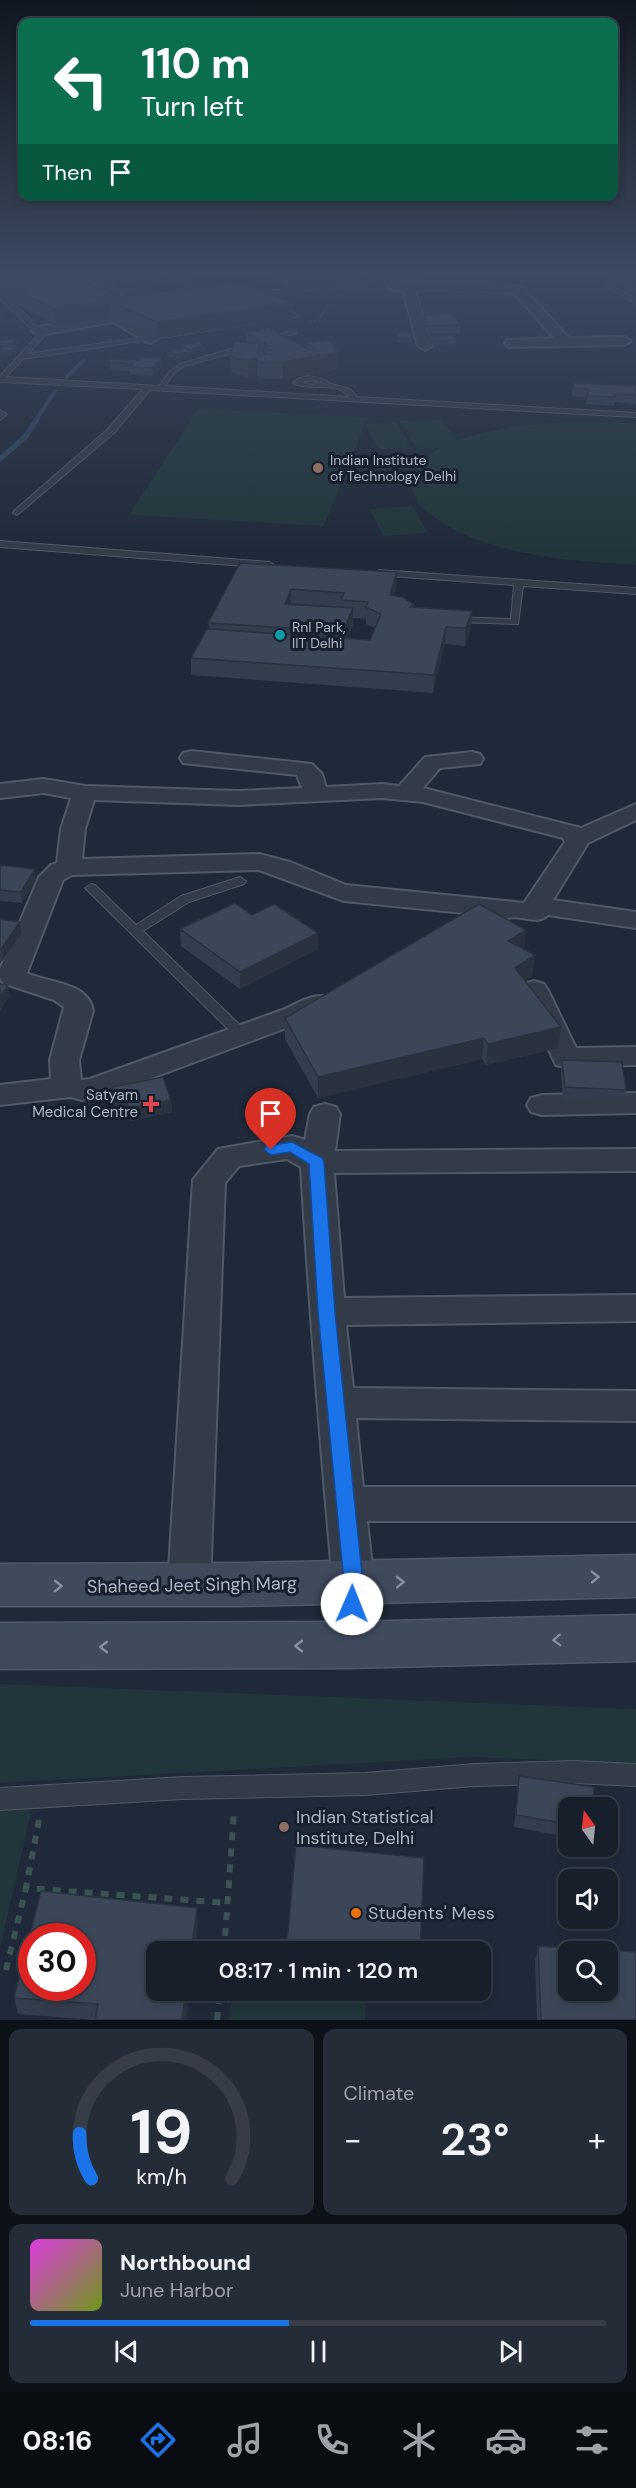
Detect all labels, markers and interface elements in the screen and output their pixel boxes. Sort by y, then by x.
text: 110 m [141,36,251,91]
icon: left [42,42,120,120]
text: Turn left [141,89,244,124]
icon: arrive [104,156,137,189]
text: Then [42,158,92,187]
place label: Indian Institute of Technology Delhi [330,451,456,485]
marker: Indian Institute of Technology Delhi [311,461,325,475]
place label: RnI Park, IIT Delhi [292,618,346,652]
marker: RnI Park, IIT Delhi [273,628,287,642]
place label: Satyam Medical Centre [32,1085,138,1122]
pin [245,1088,296,1150]
marker: Satyam Medical Centre [142,1095,160,1113]
icon: arrive [254,1097,287,1130]
street label: Shaheed Jeet Singh Marg [87,1571,297,1599]
one-way arrow [591,1571,600,1583]
position arrow [320,1572,384,1636]
one-way arrow [396,1576,405,1588]
one-way arrow [54,1579,63,1592]
one-way arrow [552,1634,561,1646]
one-way arrow [294,1640,303,1652]
one-way arrow [99,1641,108,1653]
north arrow [558,1797,618,1857]
map controls [558,1797,618,2001]
place label: Indian Statistical Institute, Delhi [296,1805,434,1850]
marker: Indian Statistical Institute, Delhi [277,1820,291,1834]
button: sound [558,1869,618,1929]
place label: Students' Mess [368,1901,495,1925]
marker: Students' Mess [349,1906,363,1920]
speed limit sign: 30 [18,1923,96,2001]
button: search [558,1941,618,2001]
text: 08:17 · 1 min · 120 m [219,1956,418,1985]
text: Climate [344,2080,414,2106]
text: 19 [130,2091,192,2172]
text: 23° [440,2110,509,2169]
text: − [344,2118,362,2161]
text: + [588,2118,606,2161]
text: km/h [136,2163,187,2191]
text: Northbound [120,2248,251,2277]
text: June Harbor [120,2277,233,2303]
icon: previous [110,2335,143,2368]
icon: pause [302,2335,335,2368]
icon: next [494,2335,527,2368]
icon: directions [137,2419,179,2461]
icon: music [224,2419,266,2461]
icon: phone [311,2419,353,2461]
icon: climate [398,2419,440,2461]
icon: car [485,2419,527,2461]
icon: filters [571,2419,613,2461]
text: 08:16 [22,2423,92,2458]

